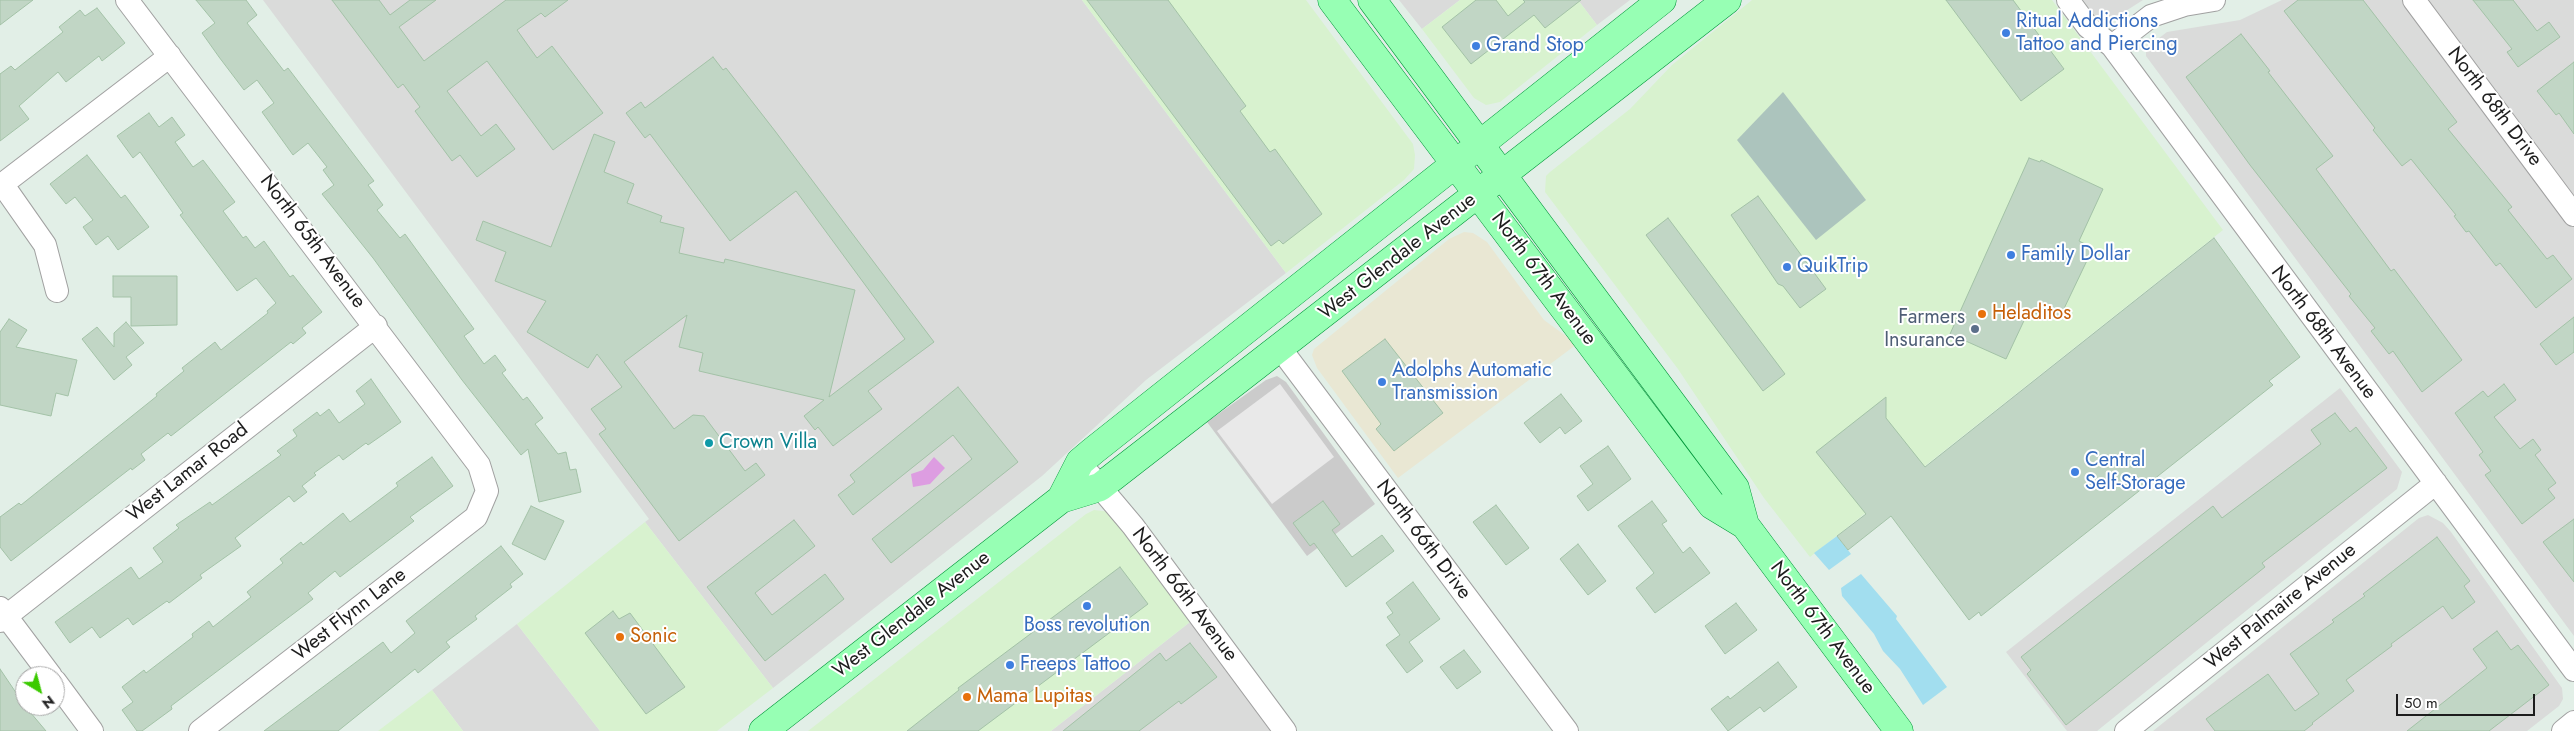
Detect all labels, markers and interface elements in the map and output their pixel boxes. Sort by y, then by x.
place label: Ritual Addictions Tattoo and Piercing [2016,10,2178,57]
marker: Ritual Addictions Tattoo and Piercing [2000,27,2012,39]
place label: Grand Stop [1486,34,1584,58]
marker: Grand Stop [1470,40,1482,52]
street label: North 68th Drive [2441,43,2547,171]
street label: North 65th Avenue [254,170,370,314]
street label: West Glendale Avenue [1315,188,1481,326]
street label: North 67th Avenue [1485,208,1601,350]
place label: Family Dollar [2021,243,2130,267]
marker: Family Dollar [2005,249,2017,261]
place label: QuikTrip [1797,255,1868,279]
marker: QuikTrip [1781,261,1793,273]
street label: North 68th Avenue [2265,262,2381,404]
place label: Heladitos [1992,302,2071,326]
place label: Farmers Insurance [1884,306,1965,353]
marker: Heladitos [1976,308,1988,320]
marker: Farmers Insurance [1969,323,1981,335]
place label: Adolphs Automatic Transmission [1392,359,1552,406]
marker: Adolphs Automatic Transmission [1376,376,1388,388]
street label: West Lamar Road [123,418,253,528]
place label: Crown Villa [719,431,817,455]
marker: Crown Villa [703,437,715,449]
place label: Central Self-Storage [2085,449,2186,496]
marker: Central Self-Storage [2069,466,2081,478]
street label: North 66th Drive [1370,476,1476,604]
street label: North 66th Avenue [1126,523,1242,667]
street label: West Palmaire Avenue [2201,539,2361,675]
street label: West Glendale Avenue [829,546,995,684]
street label: North 67th Avenue [1764,557,1880,699]
street label: West Flynn Lane [289,563,411,667]
marker: Boss revolution [1081,600,1093,612]
place label: Boss revolution [1024,614,1150,638]
place label: Sonic [630,625,677,649]
marker: Sonic [614,631,626,643]
place label: Freeps Tattoo [1020,653,1131,677]
marker: Freeps Tattoo [1004,659,1016,671]
north arrow [15,666,65,716]
scale bar [2399,684,2538,716]
place label: Mama Lupitas [977,685,1092,709]
text: N [38,691,59,714]
marker: Mama Lupitas [961,691,973,703]
text: 50 m [2404,692,2438,714]

